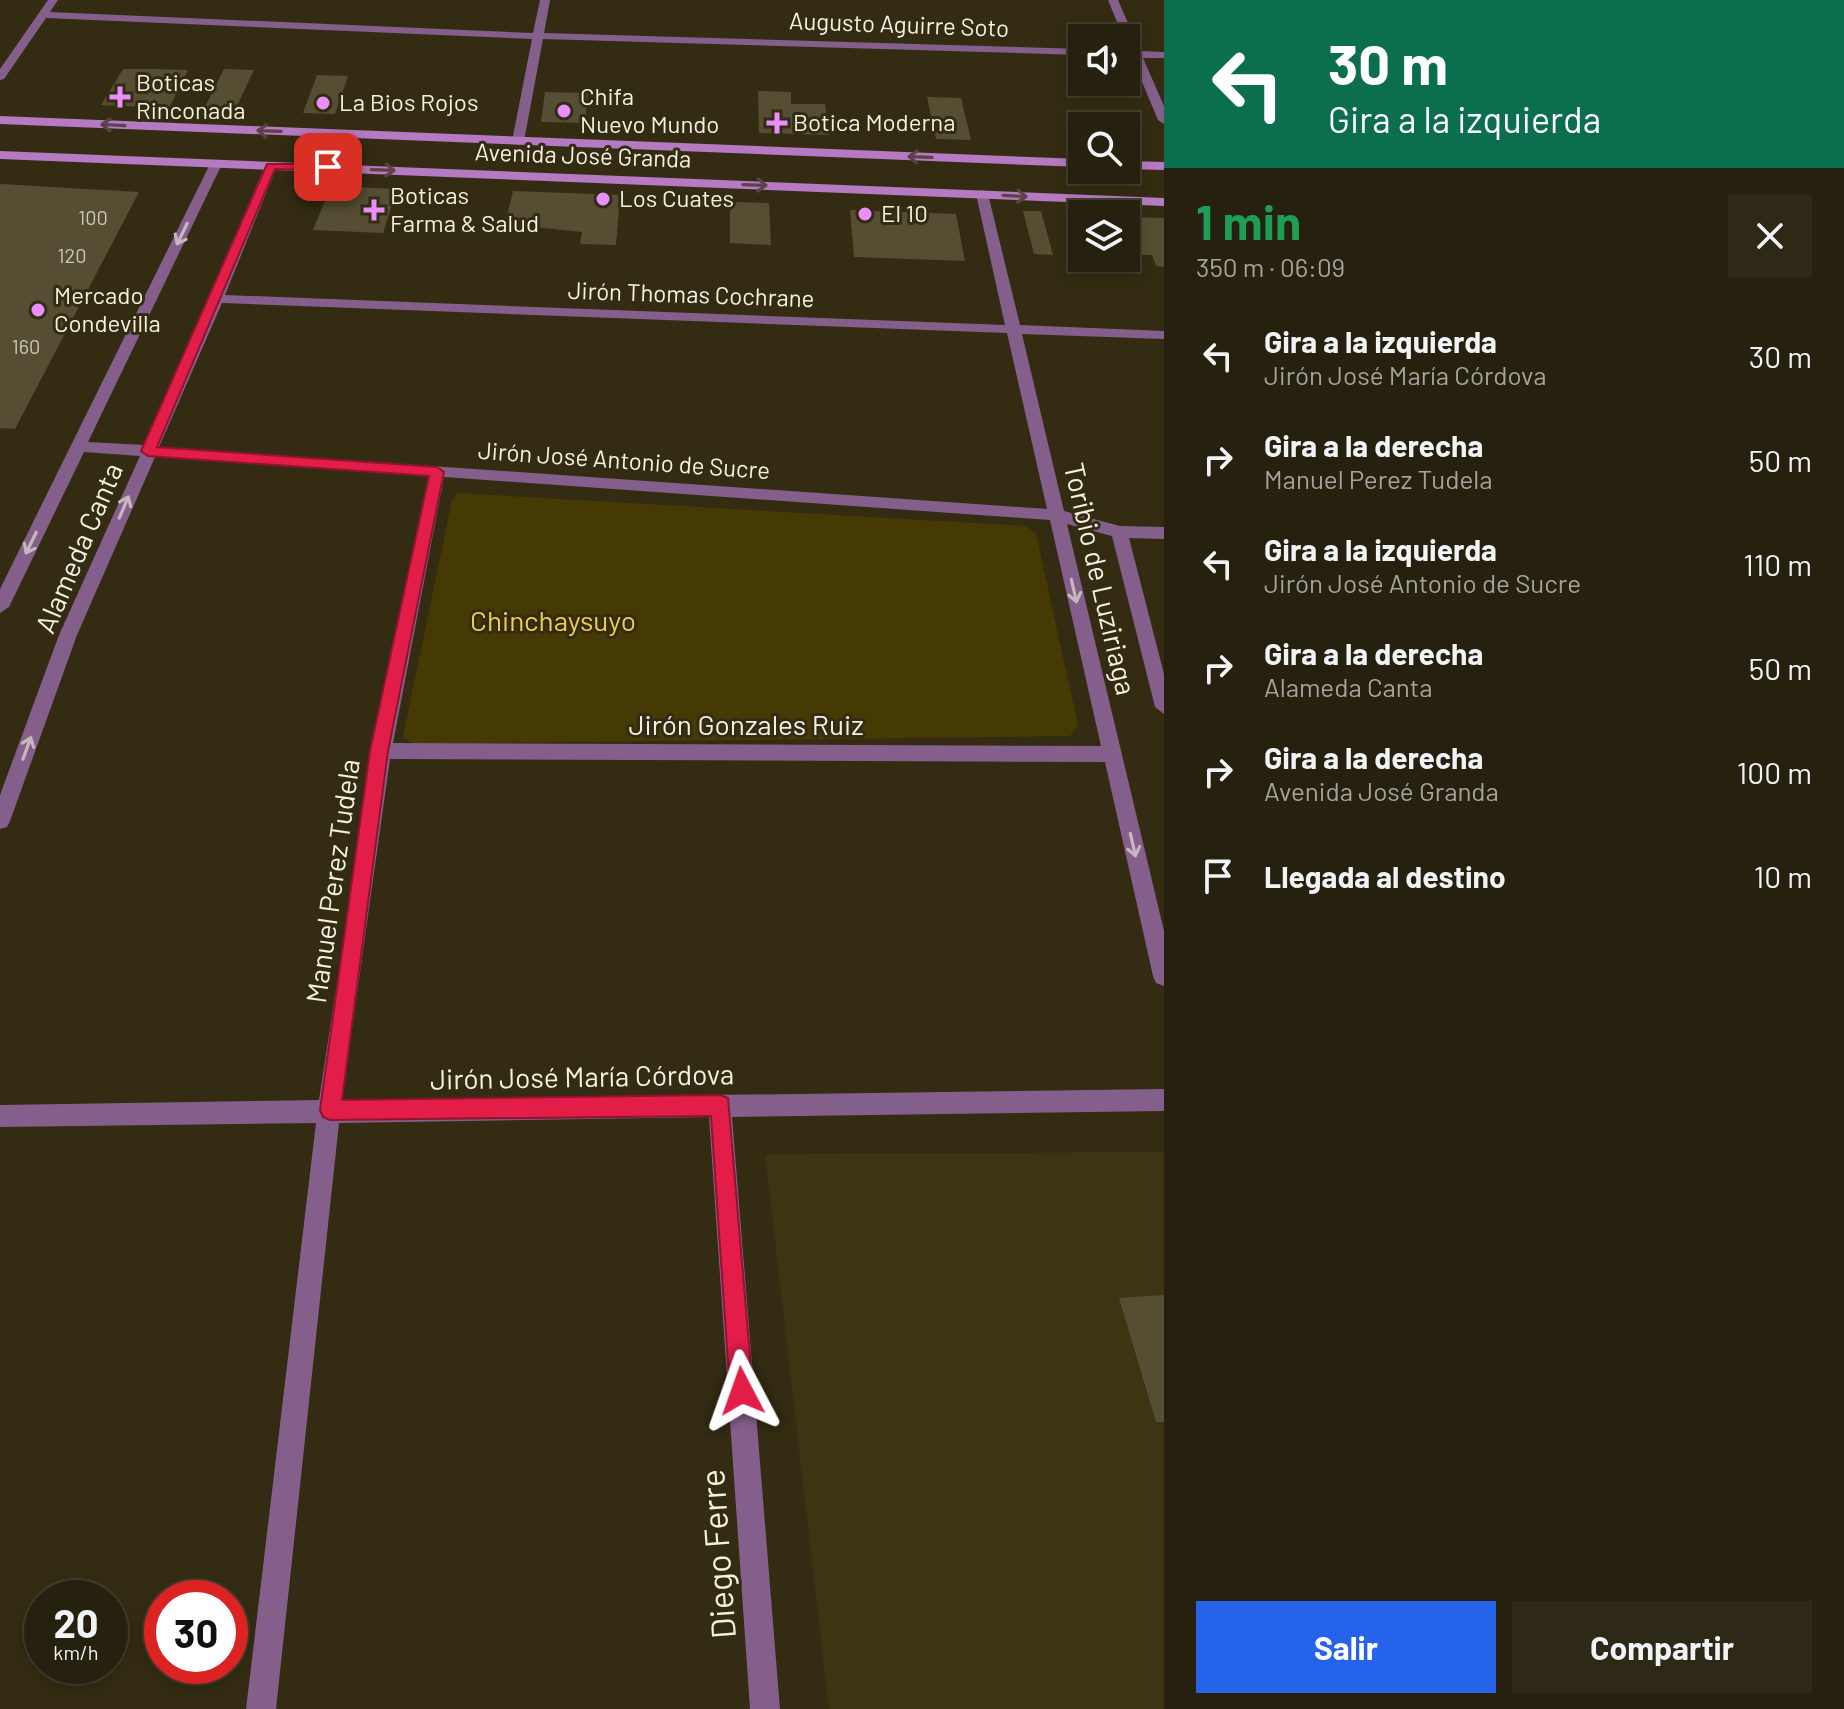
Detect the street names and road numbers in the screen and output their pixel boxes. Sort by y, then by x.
street label: Augusto Aguirre Soto [789,5,1010,42]
street label: Avenida José Granda [474,136,692,173]
street label: Jirón Thomas Cochrane [567,275,815,312]
street label: Jirón José Antonio de Sucre [477,435,771,484]
street label: Alameda Canta [27,457,129,638]
street label: Toribio de Luziriaga [1058,459,1144,698]
street label: Jirón Gonzales Ruiz [628,707,864,741]
street label: Manuel Perez Tudela [298,757,366,1005]
street label: Jirón José María Córdova [430,1056,734,1096]
street label: Diego Ferre [690,1468,743,1640]

